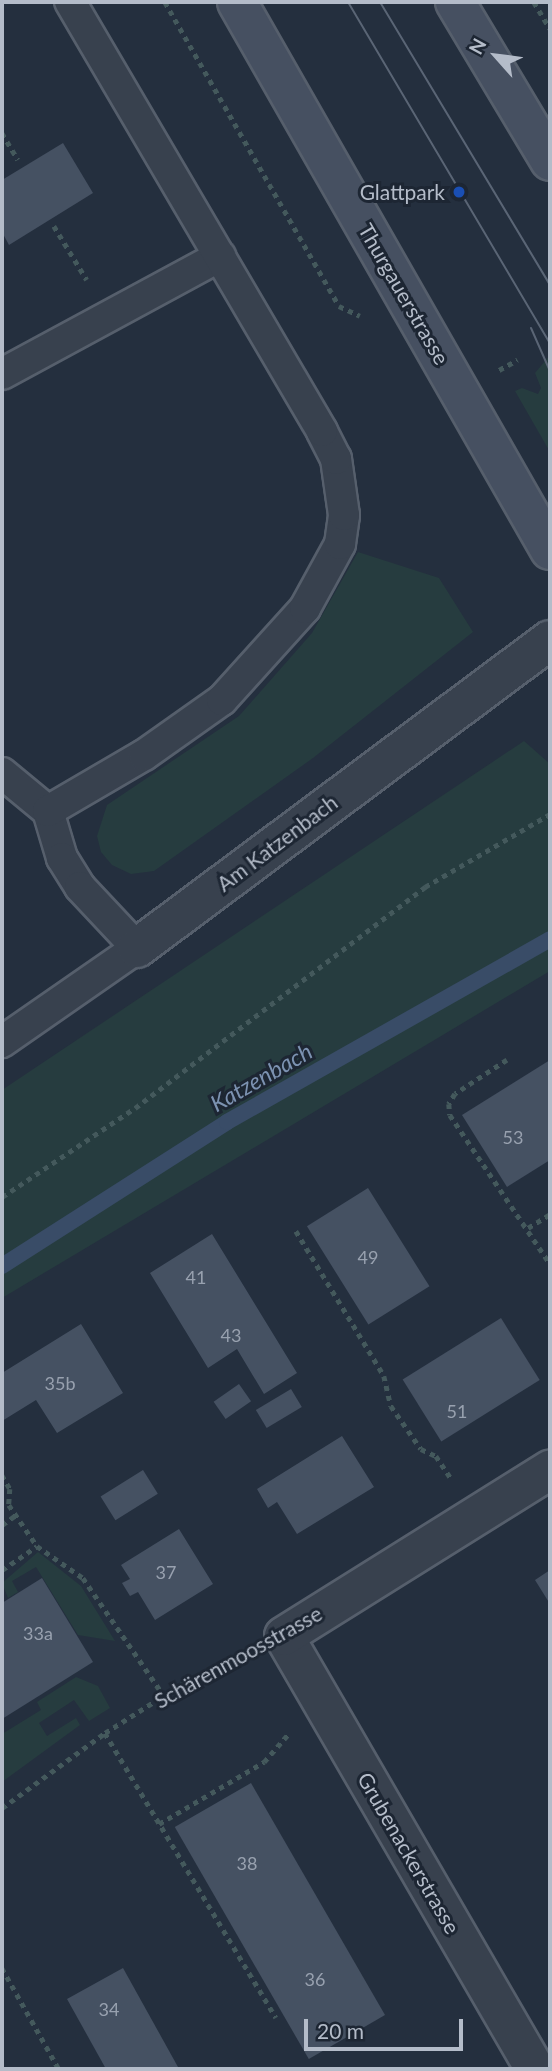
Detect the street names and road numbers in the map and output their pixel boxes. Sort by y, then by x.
street label: Thurgauerstrasse [353,219,455,369]
street label: Am Katzenbach [212,789,342,897]
street label: Schärenmoosstrasse [150,1601,326,1713]
street label: Grubenackerstrasse [353,1768,465,1938]

